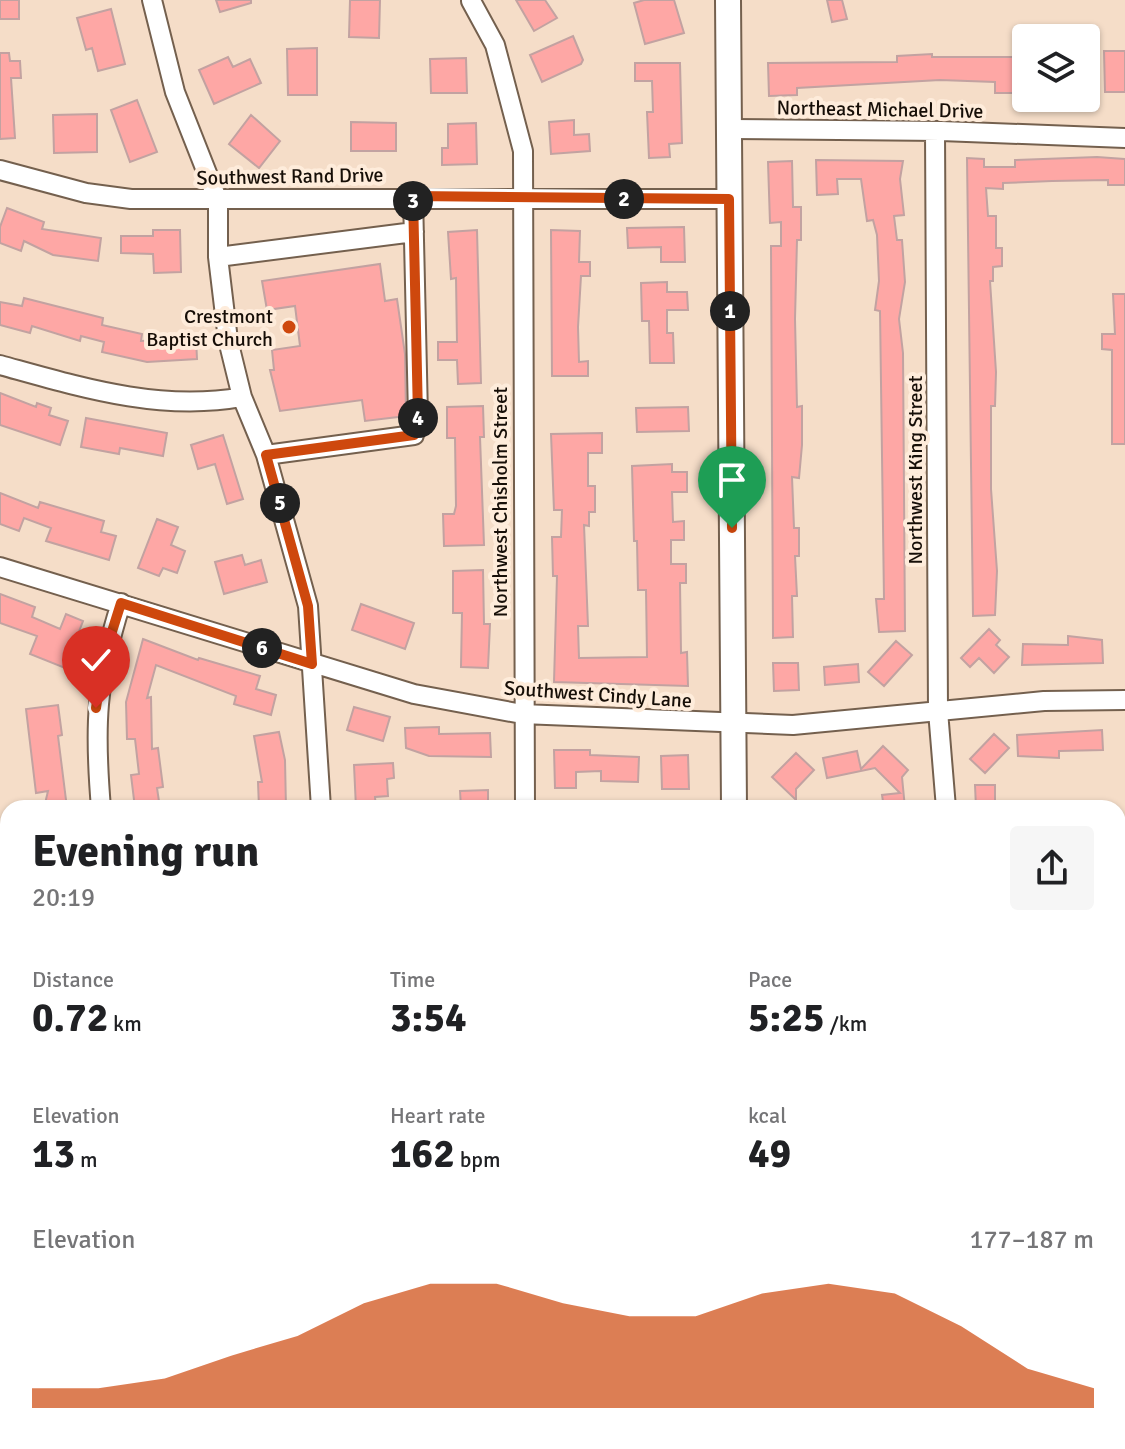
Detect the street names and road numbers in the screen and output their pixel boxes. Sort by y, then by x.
street label: Northeast Michael Drive [776,95,984,124]
street label: Southwest Rand Drive [196,162,384,191]
street label: Northwest King Street [903,375,928,565]
street label: Northwest Chisholm Street [488,387,513,617]
street label: Southwest Cindy Lane [503,675,693,714]

